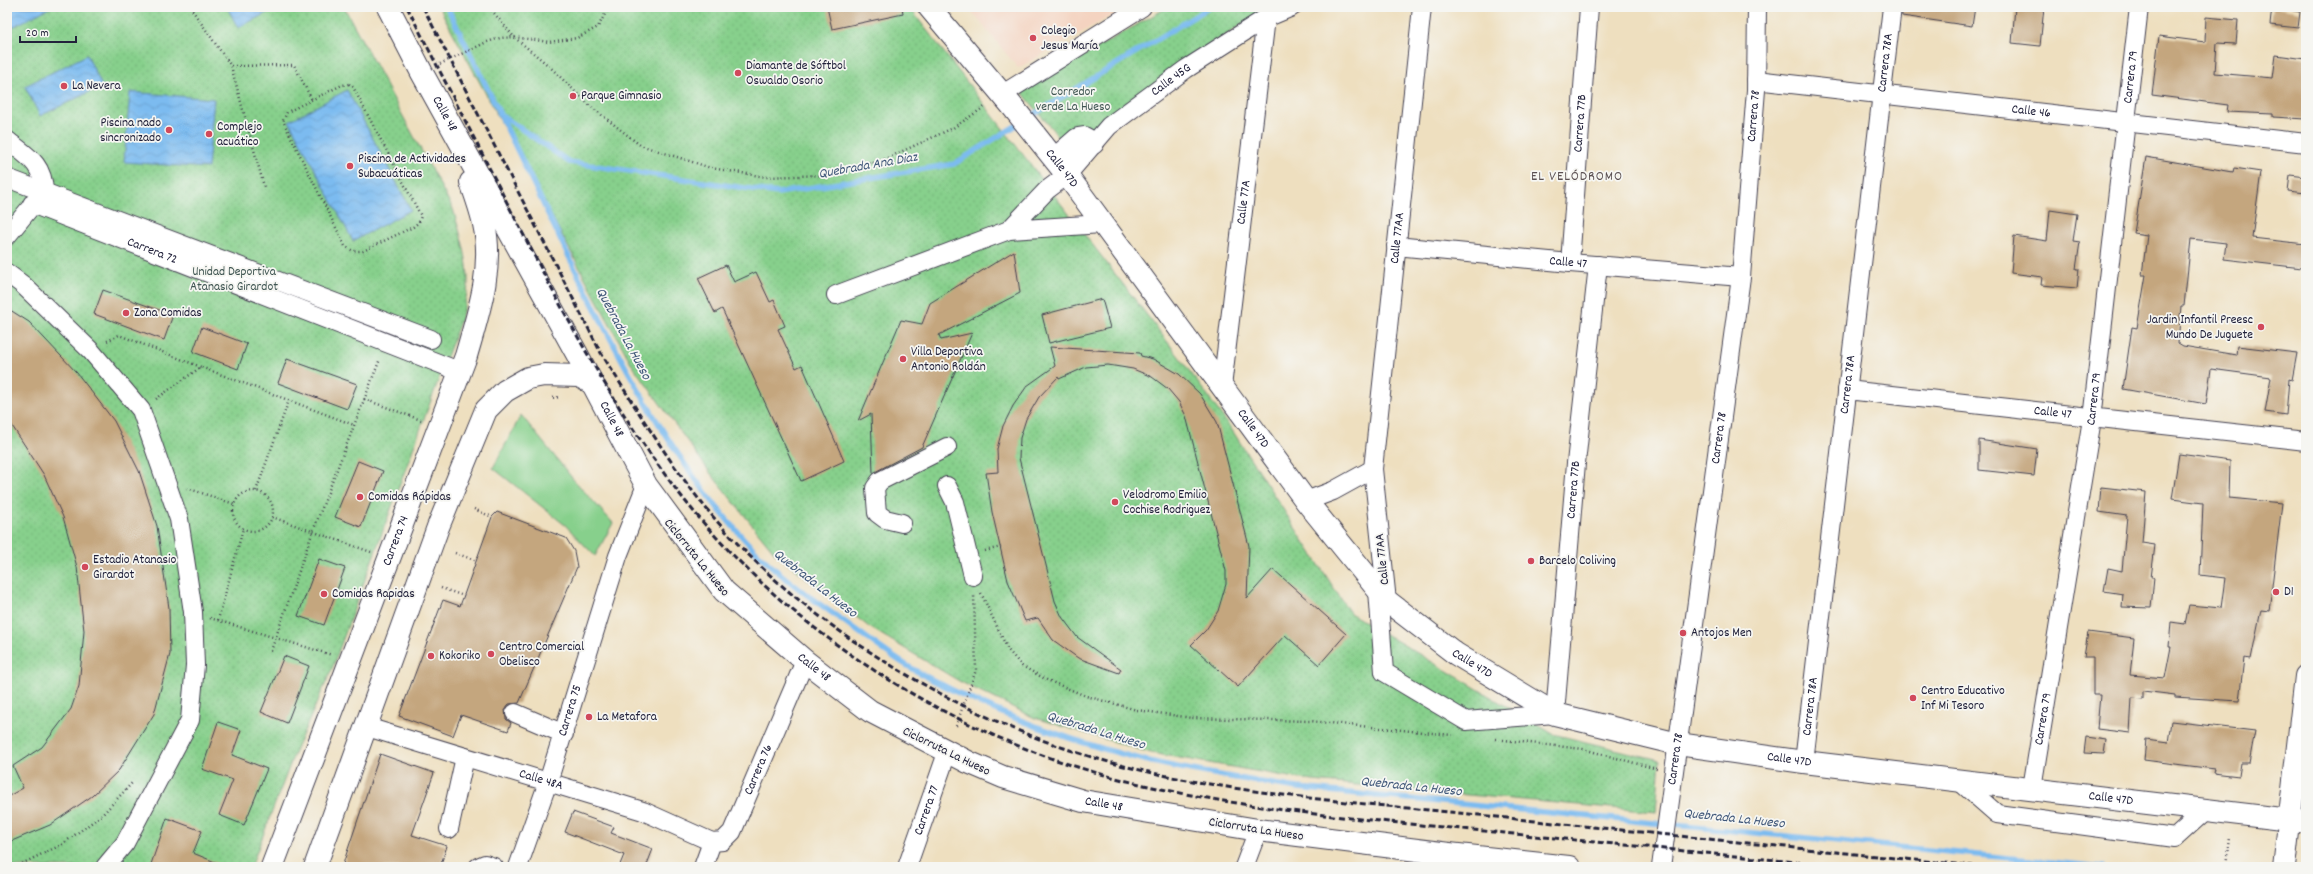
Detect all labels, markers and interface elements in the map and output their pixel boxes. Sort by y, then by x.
scale bar [20,18,76,44]
place label: Colegio Jesus María [1041,22,1099,56]
text: 20 m [26,25,49,42]
street label: Carrera 78A [1873,32,1898,93]
marker: Colegio Jesus María [1028,33,1038,43]
street label: Carrera 79 [2119,50,2143,104]
place label: Diamante de Sóftbol Oswaldo Osorio [746,57,846,91]
street label: Calle 45G [1147,59,1195,101]
marker: Diamante de Sóftbol Oswaldo Osorio [733,68,743,78]
place label: La Nevera [72,77,121,96]
marker: La Nevera [59,81,69,91]
park label: Corredor verde La Hueso [1036,83,1110,117]
place label: Parque Gimnasio [581,87,662,106]
street label: Carrera 78 [1742,89,1765,143]
marker: Parque Gimnasio [568,91,578,101]
street label: Calle 48 [427,93,462,135]
street label: Carrera 77B [1569,94,1592,153]
street label: Calle 46 [2011,100,2052,123]
place label: Piscina nado sincronizado [100,114,161,148]
place label: Complejo acuático [217,118,262,152]
marker: Piscina nado sincronizado [164,125,174,135]
marker: Complejo acuático [204,129,214,139]
street label: Calle 47D [1040,145,1083,192]
water label: Quebrada Ana Diaz [817,147,920,185]
place label: Piscina de Actividades Subacuáticas [358,150,466,184]
marker: Piscina de Actividades Subacuáticas [345,161,355,171]
district label: EL VELÓDROMO [1531,167,1623,187]
street label: Calle 77A [1232,179,1256,226]
street label: Calle 77AA [1385,211,1410,265]
street label: Carrera 72 [124,233,180,269]
street label: Calle 47 [1548,252,1588,274]
park label: Unidad Deportiva Atanasio Girardot [190,263,278,297]
water label: Quebrada La Hueso [590,284,656,384]
place label: Zona Comidas [134,304,202,323]
marker: Zona Comidas [121,308,131,318]
place label: Jardin Infantil Preesc Mundo De Juguete [2147,311,2253,345]
marker: Jardin Infantil Preesc Mundo De Juguete [2256,322,2266,332]
place label: Villa Deportiva Antonio Roldán [911,343,986,377]
marker: Villa Deportiva Antonio Roldán [898,354,908,364]
street label: Carrera 78A [1835,354,1861,415]
street label: Carrera 79 [2082,372,2107,427]
street label: Calle 48 [594,398,629,441]
street label: Calle 47 [2033,401,2073,424]
street label: Calle 47D [1232,405,1274,453]
street label: Carrera 78 [1706,411,1732,465]
street label: Carrera 77B [1562,460,1586,519]
place label: Velodromo Emilio Cochise Rodriguez [1123,486,1210,520]
place label: Comidas Rápidas [368,488,451,507]
marker: Comidas Rápidas [355,492,365,502]
marker: Velodromo Emilio Cochise Rodriguez [1110,497,1120,507]
street label: Carrera 74 [378,513,414,569]
street label: Ciclorruta La Hueso [659,515,734,601]
street label: Calle 77AA [1371,532,1395,586]
water label: Quebrada La Hueso [769,545,862,624]
place label: Estadio Atanasio Girardot [93,551,176,585]
place label: Barcelo Coliving [1539,552,1616,571]
marker: Barcelo Coliving [1526,556,1536,566]
marker: Estadio Atanasio Girardot [80,562,90,572]
place label: D1 [2284,583,2294,602]
place label: Comidas Rapidas [332,585,415,604]
marker: D1 [2271,587,2281,597]
marker: Comidas Rapidas [319,589,329,599]
place label: Antojos Men [1691,624,1752,643]
marker: Antojos Men [1678,628,1688,638]
place label: Centro Comercial Obelisco [499,638,584,672]
street label: Calle 47D [1447,644,1496,683]
place label: Kokoriko [439,647,480,666]
marker: Centro Comercial Obelisco [486,649,496,659]
street label: Calle 48 [793,649,835,687]
marker: Kokoriko [426,651,436,661]
street label: Carrera 78A [1798,676,1823,737]
street label: Carrera 75 [553,682,587,739]
place label: Centro Educativo Inf Mi Tesoro [1921,682,2005,716]
street label: Carrera 79 [2030,691,2057,746]
marker: Centro Educativo Inf Mi Tesoro [1908,693,1918,703]
water label: Quebrada La Hueso [1045,707,1148,756]
place label: La Metafora [597,708,658,727]
marker: La Metafora [584,712,594,722]
street label: Ciclorruta La Hueso [899,722,993,782]
street label: Carrera 78 [1663,732,1689,786]
street label: Carrera 76 [739,742,778,798]
street label: Calle 47D [1766,747,1813,772]
street label: Calle 48A [517,764,566,796]
water label: Quebrada La Hueso [1359,772,1463,802]
street label: Carrera 77 [909,783,944,838]
street label: Calle 47D [2088,787,2134,811]
street label: Calle 48 [1083,792,1124,817]
water label: Quebrada La Hueso [1682,804,1786,834]
street label: Ciclorruta La Hueso [1207,813,1305,847]

